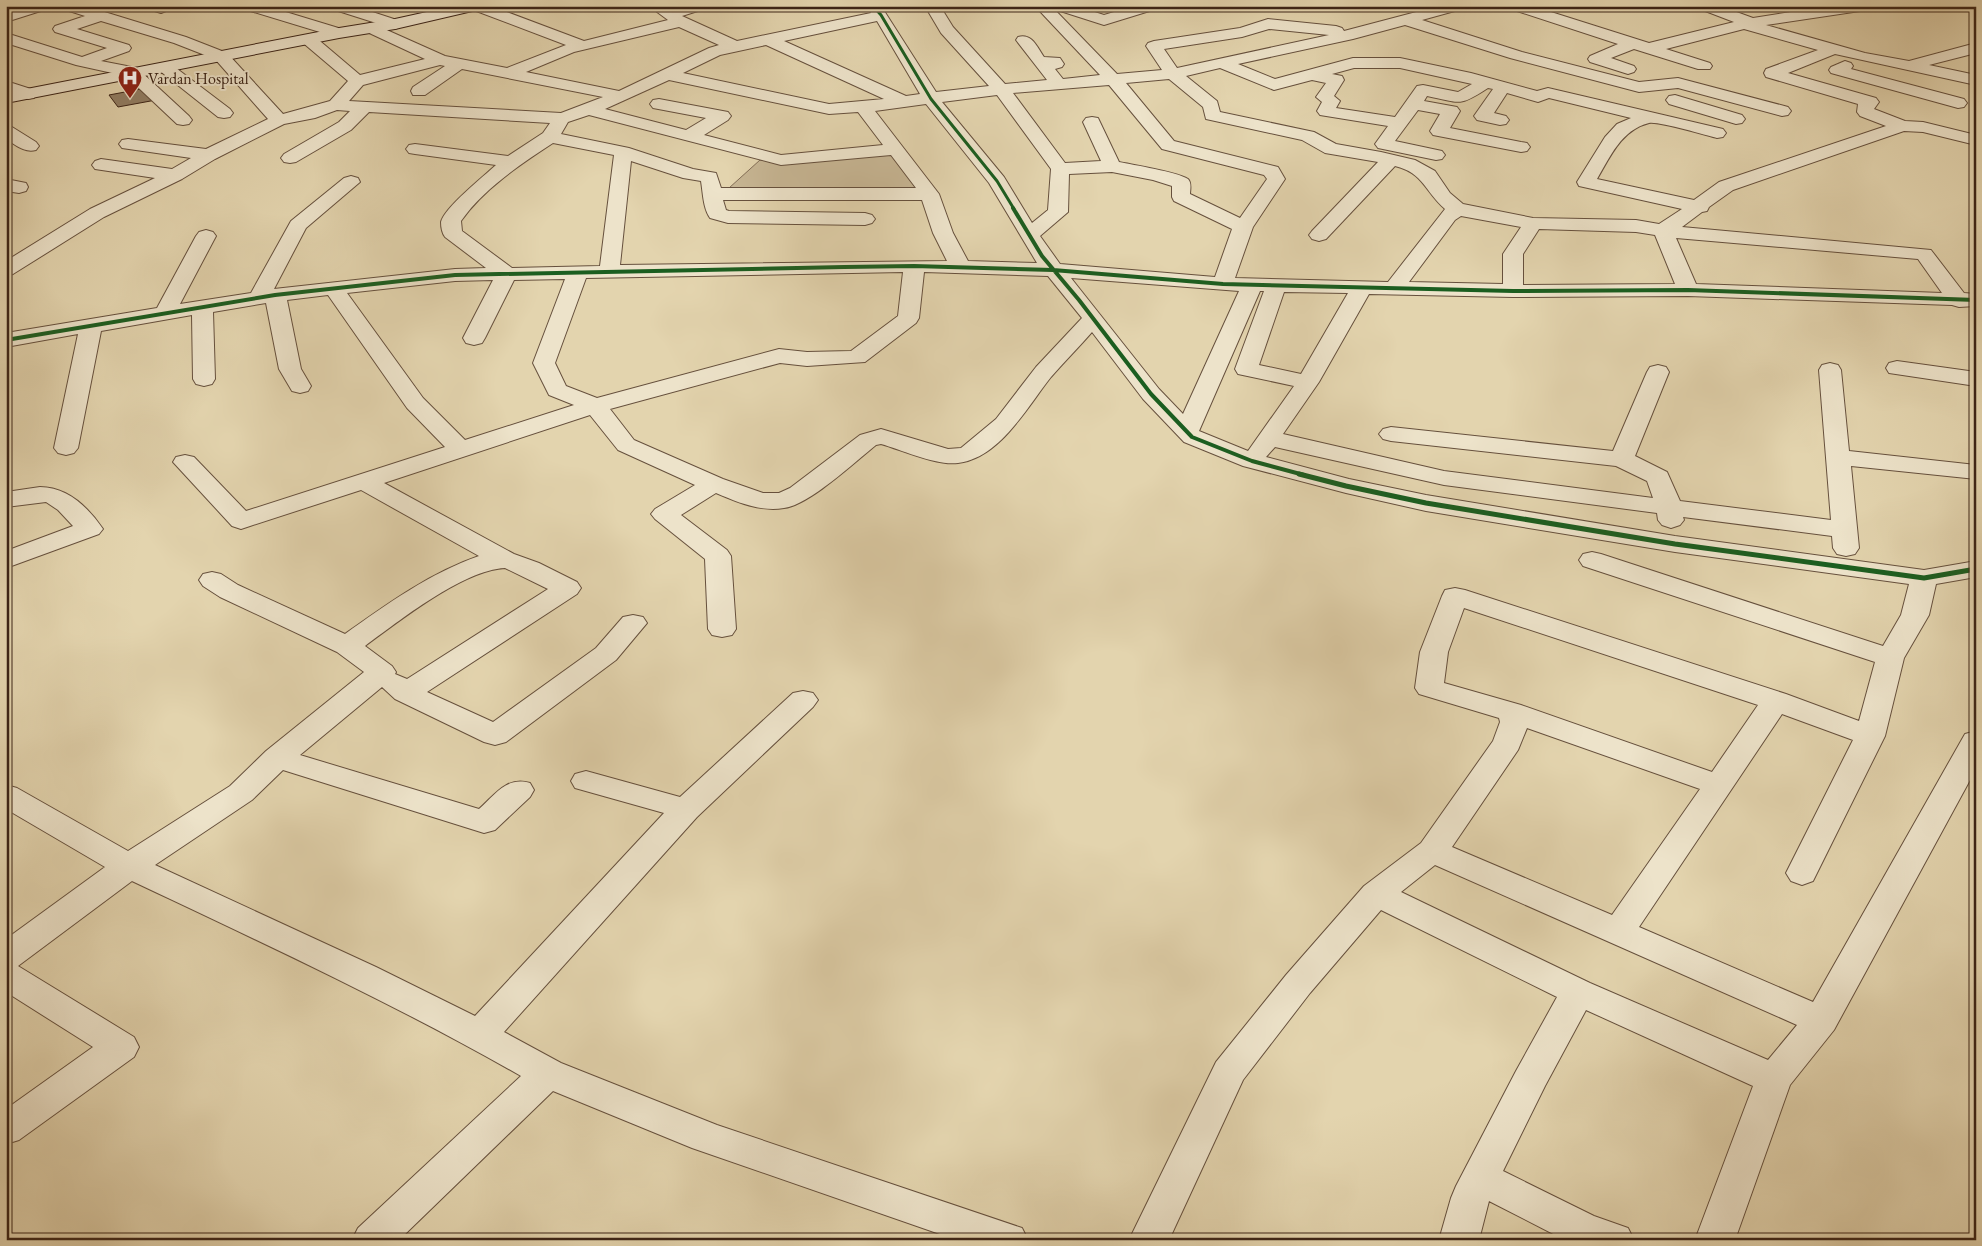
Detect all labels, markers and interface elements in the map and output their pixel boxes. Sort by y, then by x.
hospital icon: Vardan Hospital [117,65,143,99]
place label: Vardan Hospital [148,68,249,89]

